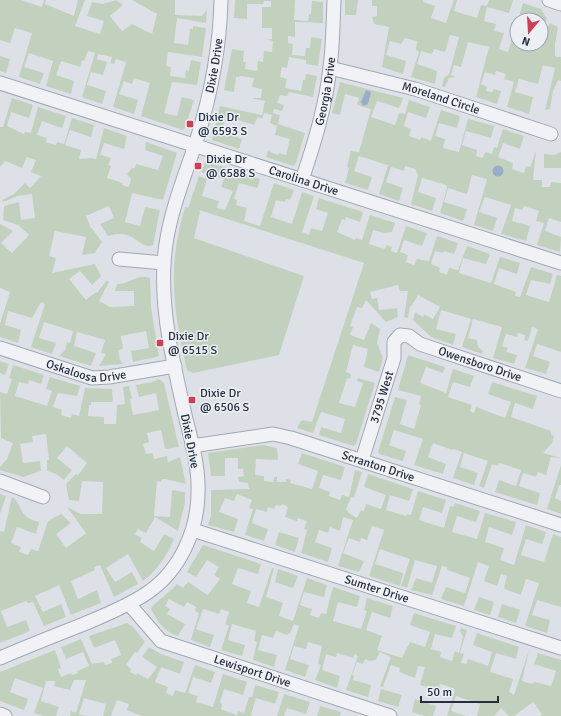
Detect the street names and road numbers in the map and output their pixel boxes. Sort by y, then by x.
street label: Dixie Drive [203,37,226,95]
street label: Georgia Drive [312,56,339,127]
street label: Moreland Circle [400,79,482,118]
street label: Carolina Drive [267,163,340,199]
street label: Owensboro Drive [436,344,523,385]
street label: Oskaloosa Drive [44,357,127,386]
street label: 3795 West [367,369,397,425]
street label: Dixie Drive [177,413,202,470]
street label: Scranton Drive [340,448,416,485]
street label: Sumter Drive [343,572,411,607]
street label: Lewisport Drive [212,652,293,691]

